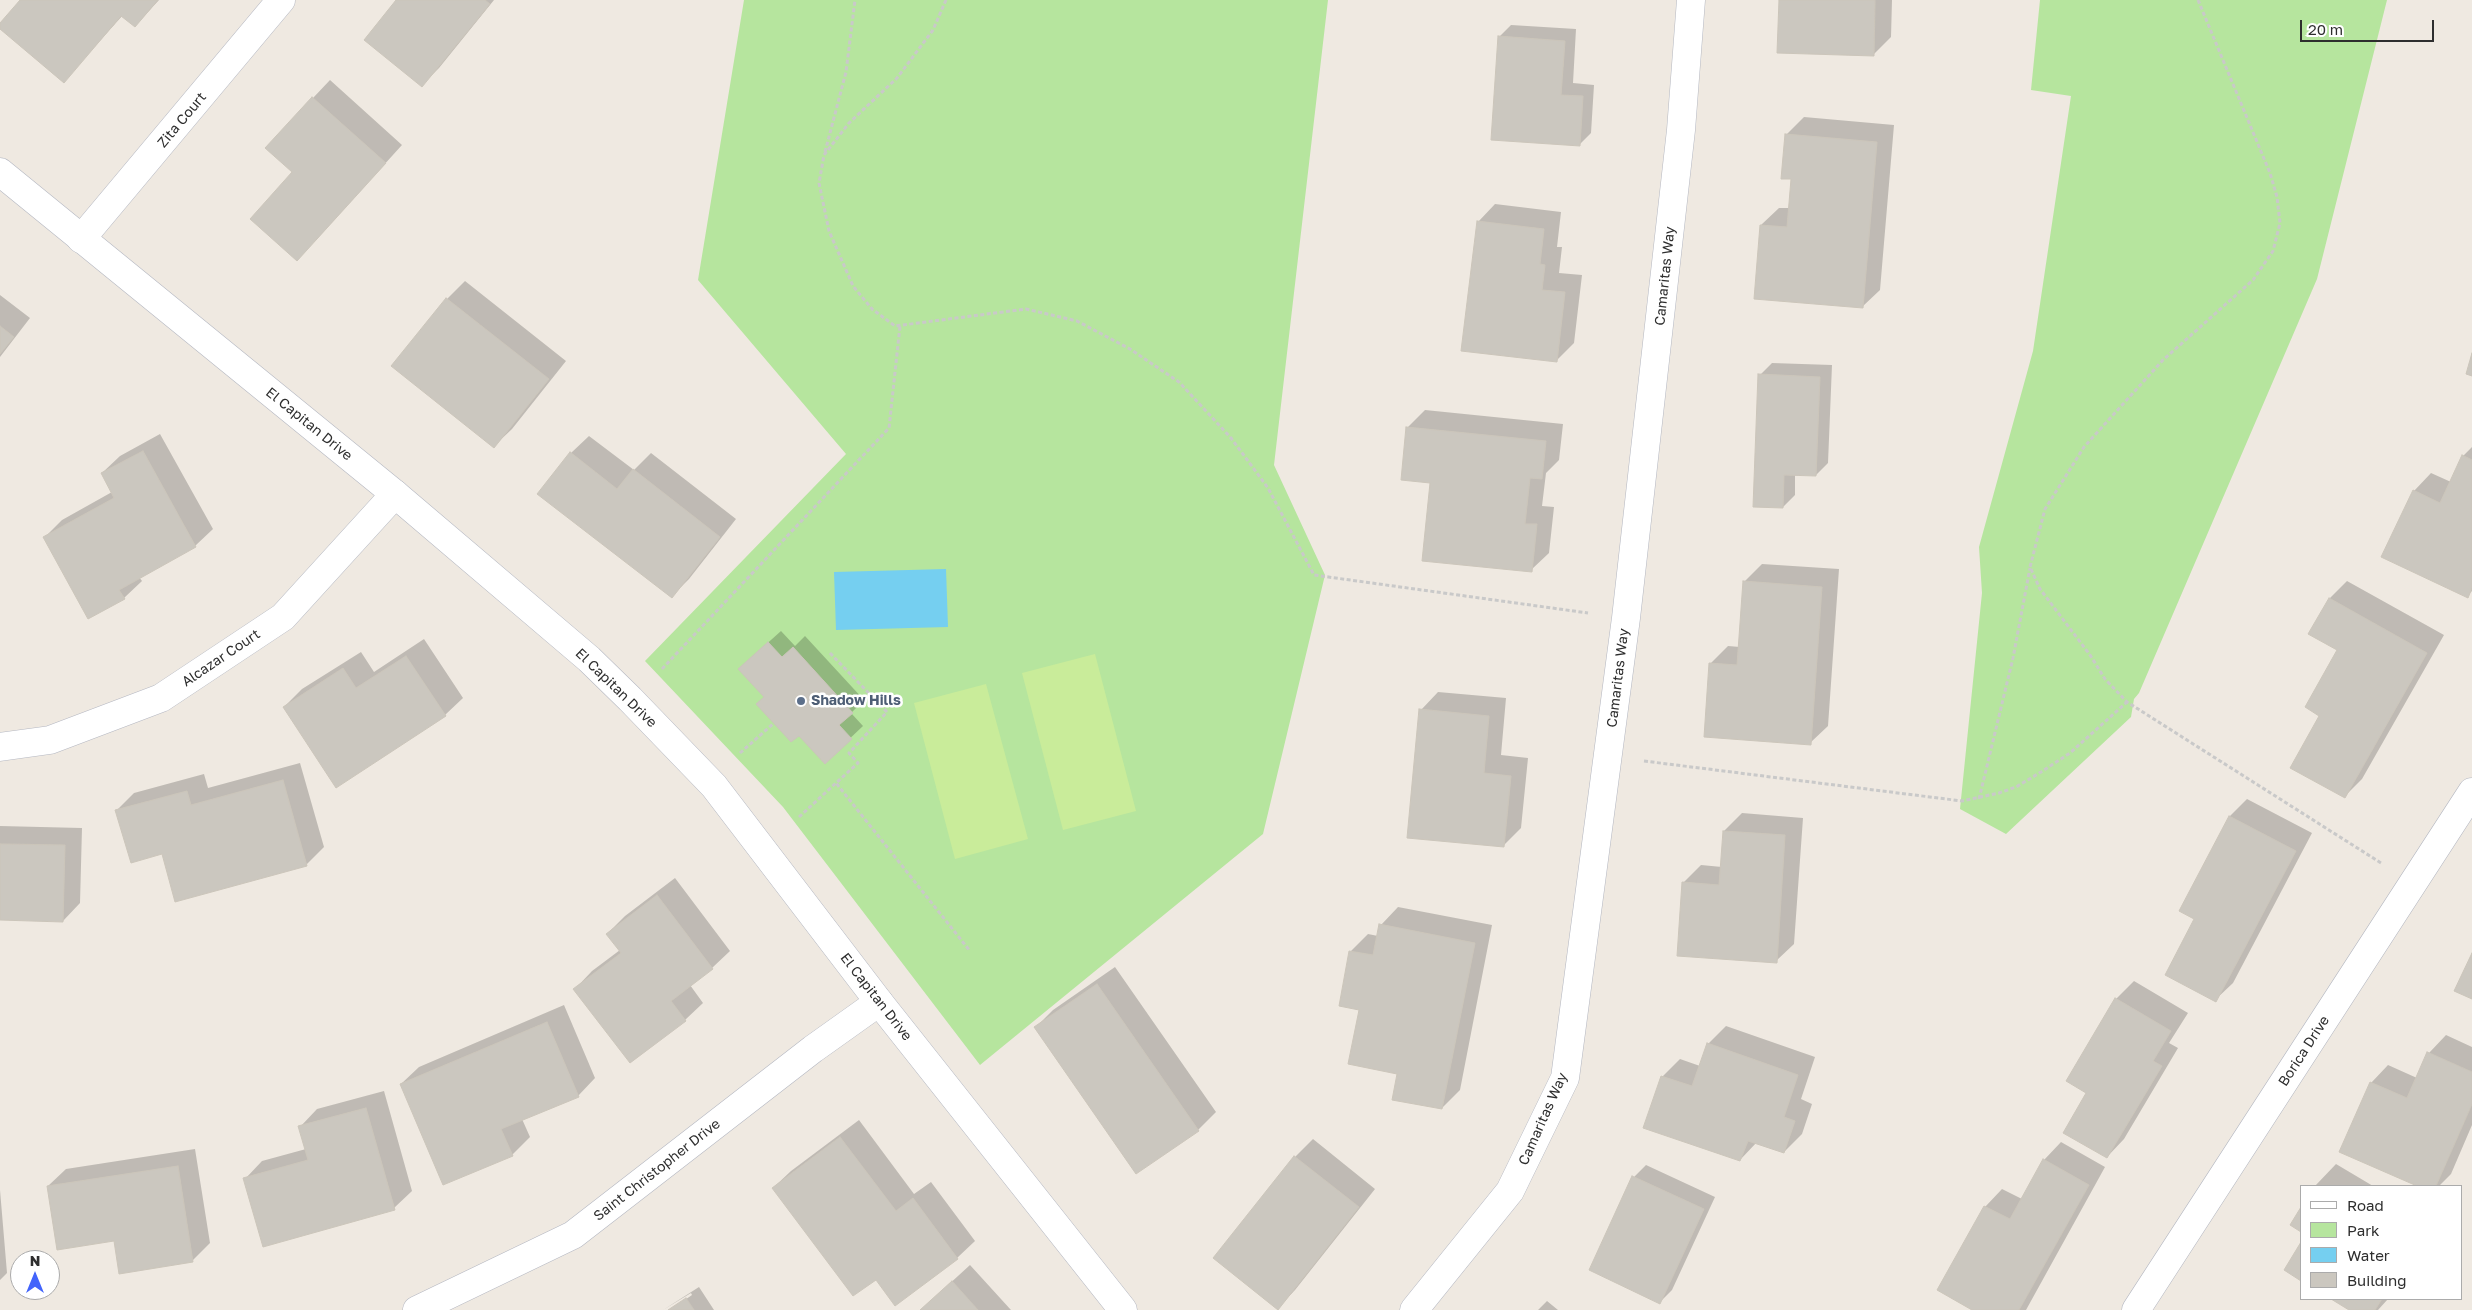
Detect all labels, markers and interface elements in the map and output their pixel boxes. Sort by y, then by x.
scale bar [2302,10,2436,42]
text: 20 m [2308,20,2343,38]
street label: Zita Court [154,89,210,151]
street label: Camaritas Way [1651,226,1679,326]
street label: El Capitan Drive [262,384,356,464]
street label: Alcazar Court [179,626,263,690]
street label: Camaritas Way [1604,627,1632,729]
street label: El Capitan Drive [572,645,660,731]
place label: Shadow Hills [811,693,901,709]
marker: Shadow Hills [795,695,807,707]
street label: El Capitan Drive [837,950,915,1044]
street label: Borica Drive [2275,1013,2333,1089]
street label: Camaritas Way [1515,1070,1571,1168]
street label: Saint Christopher Drive [590,1115,724,1225]
legend [2300,1185,2462,1300]
text: Road [2347,1196,2384,1214]
text: Park [2347,1221,2379,1239]
text: Water [2347,1246,2390,1264]
north arrow [10,1250,60,1300]
text: N [30,1252,40,1269]
text: Building [2347,1271,2407,1289]

